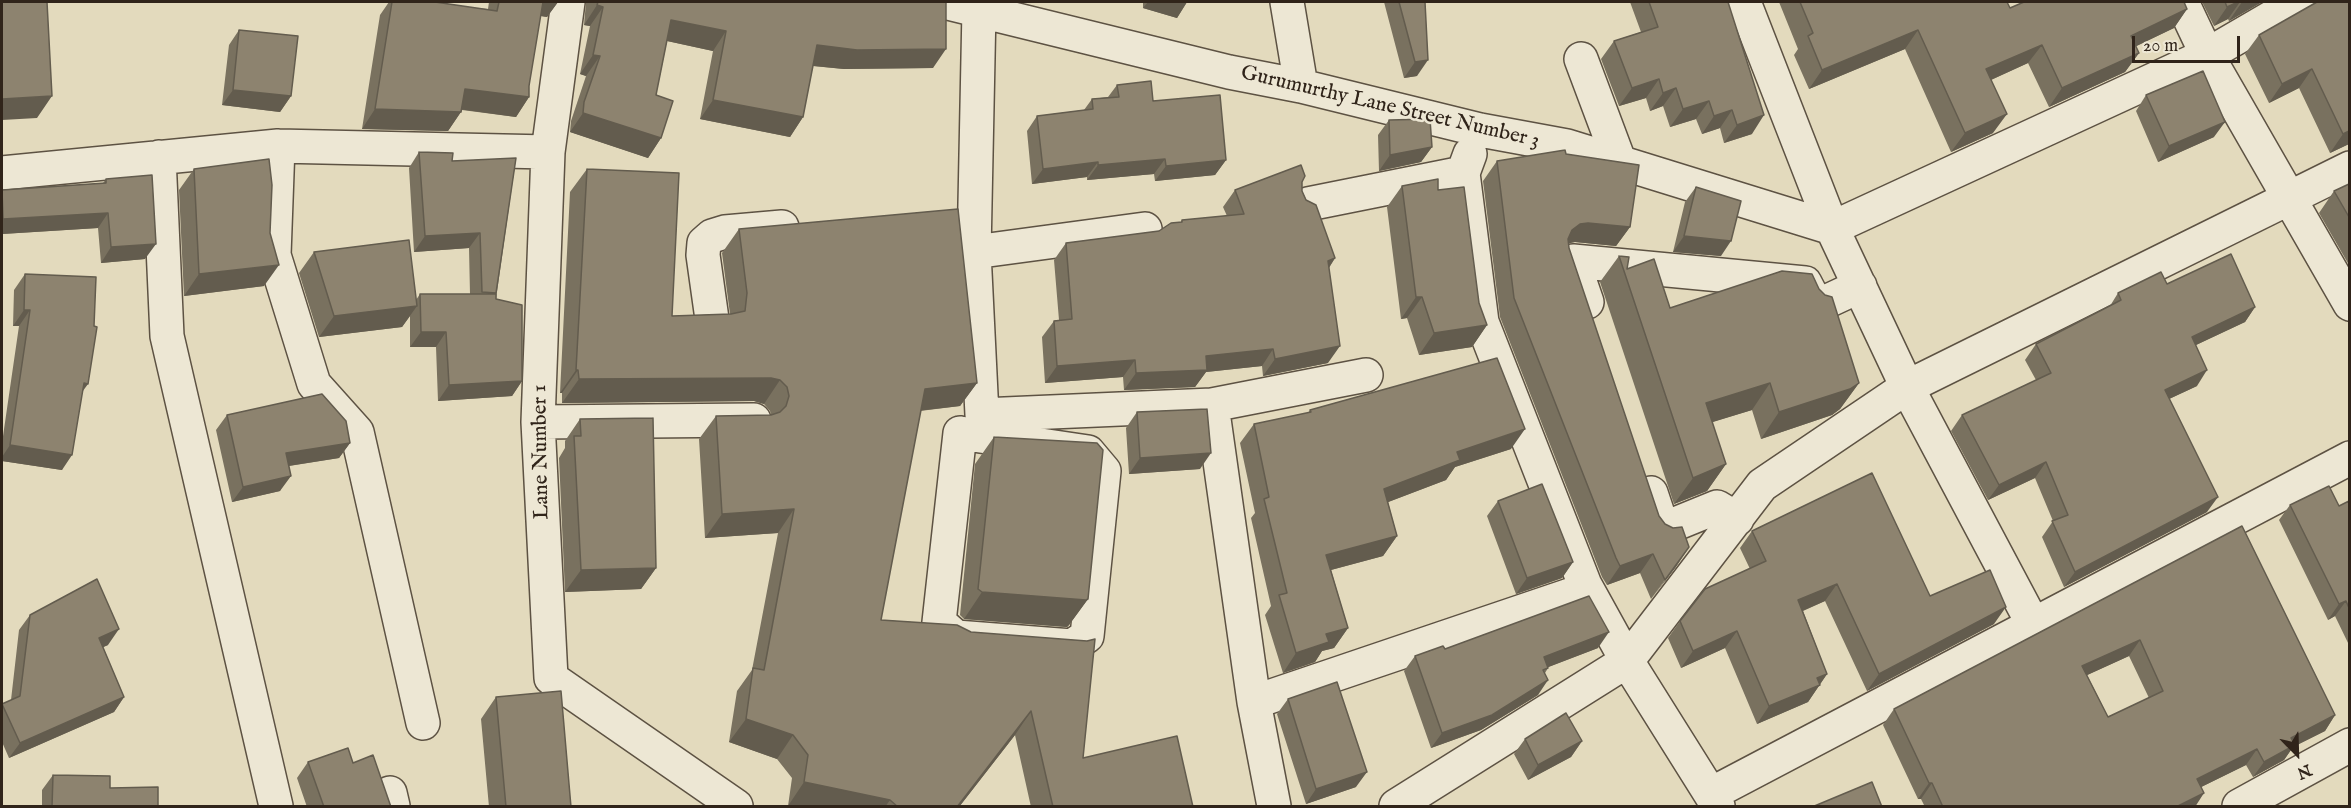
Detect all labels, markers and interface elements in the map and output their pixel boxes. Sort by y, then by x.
scale bar [2135,24,2243,62]
text: 20 m [2143,35,2178,58]
street label: Gurumurthy Lane Street Number 3 [1238,61,1542,155]
street label: Lane Number 1 [528,384,556,520]
north arrow [2267,724,2327,784]
text: N [2294,759,2314,782]

